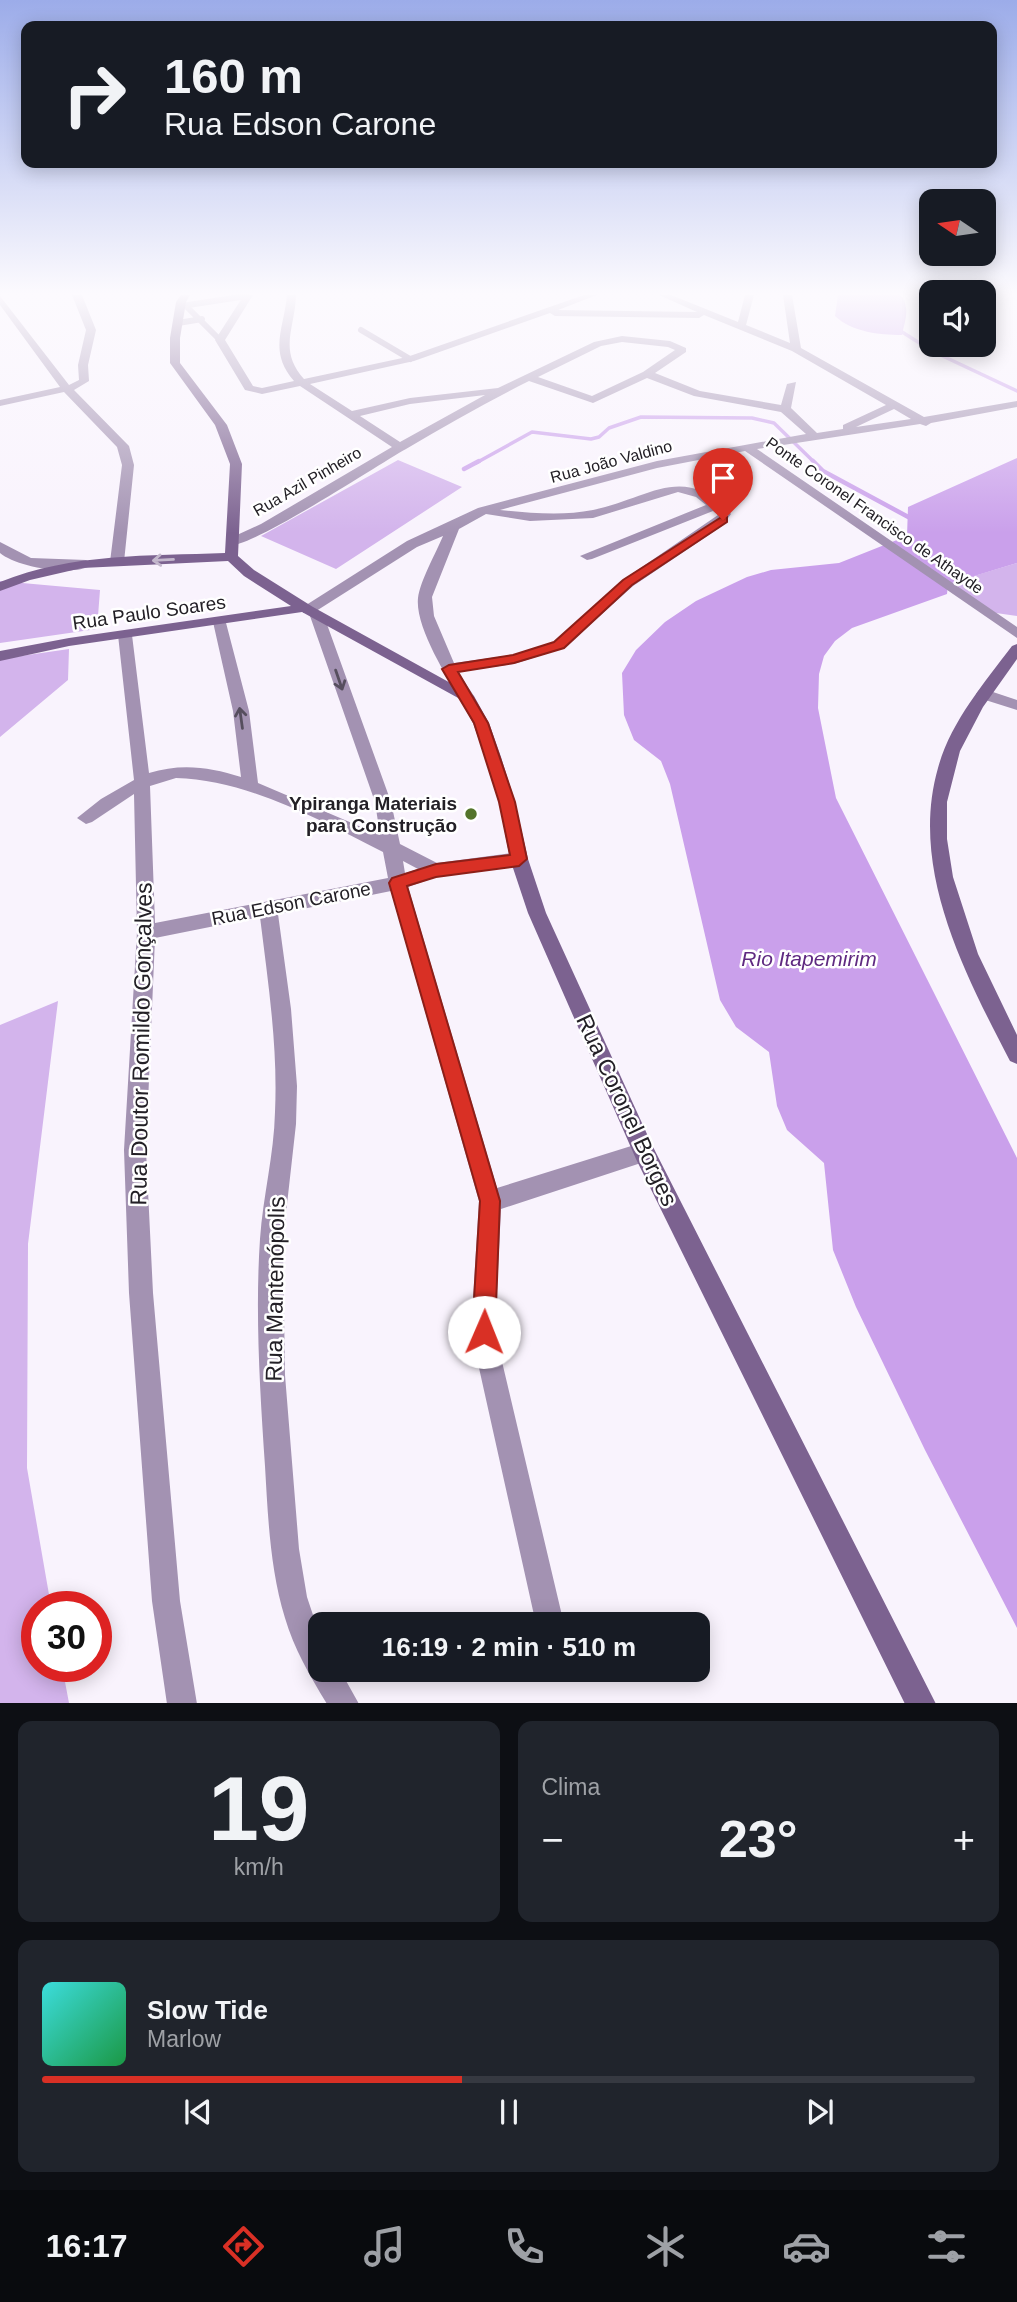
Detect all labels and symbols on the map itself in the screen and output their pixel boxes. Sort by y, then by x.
north arrow [919,189,996,266]
street label: Ponte Coronel Francisco de Athayde [763,434,986,597]
street label: Rua João Valdino [548,437,674,486]
street label: Rua Azil Pinheiro [250,444,364,519]
pin [693,448,753,520]
one-way arrow [151,554,174,567]
street label: Rua Paulo Soares [71,591,227,634]
one-way arrow [334,669,346,691]
one-way arrow [235,707,248,730]
place label: Ypiranga Materiais para Construção [289,793,457,836]
marker: Ypiranga Materiais para Construção [463,806,479,822]
street label: Rua Edson Carone [210,878,372,929]
street label: Rua Doutor Romildo Gonçalves [125,882,157,1206]
water label: Rio Itapemirim [741,947,877,970]
street label: Rua Coronel Borges [571,1010,683,1210]
street label: Rua Mantenópolis [260,1196,290,1382]
position arrow [447,1295,521,1369]
speed limit sign: 30 [21,1591,112,1682]

